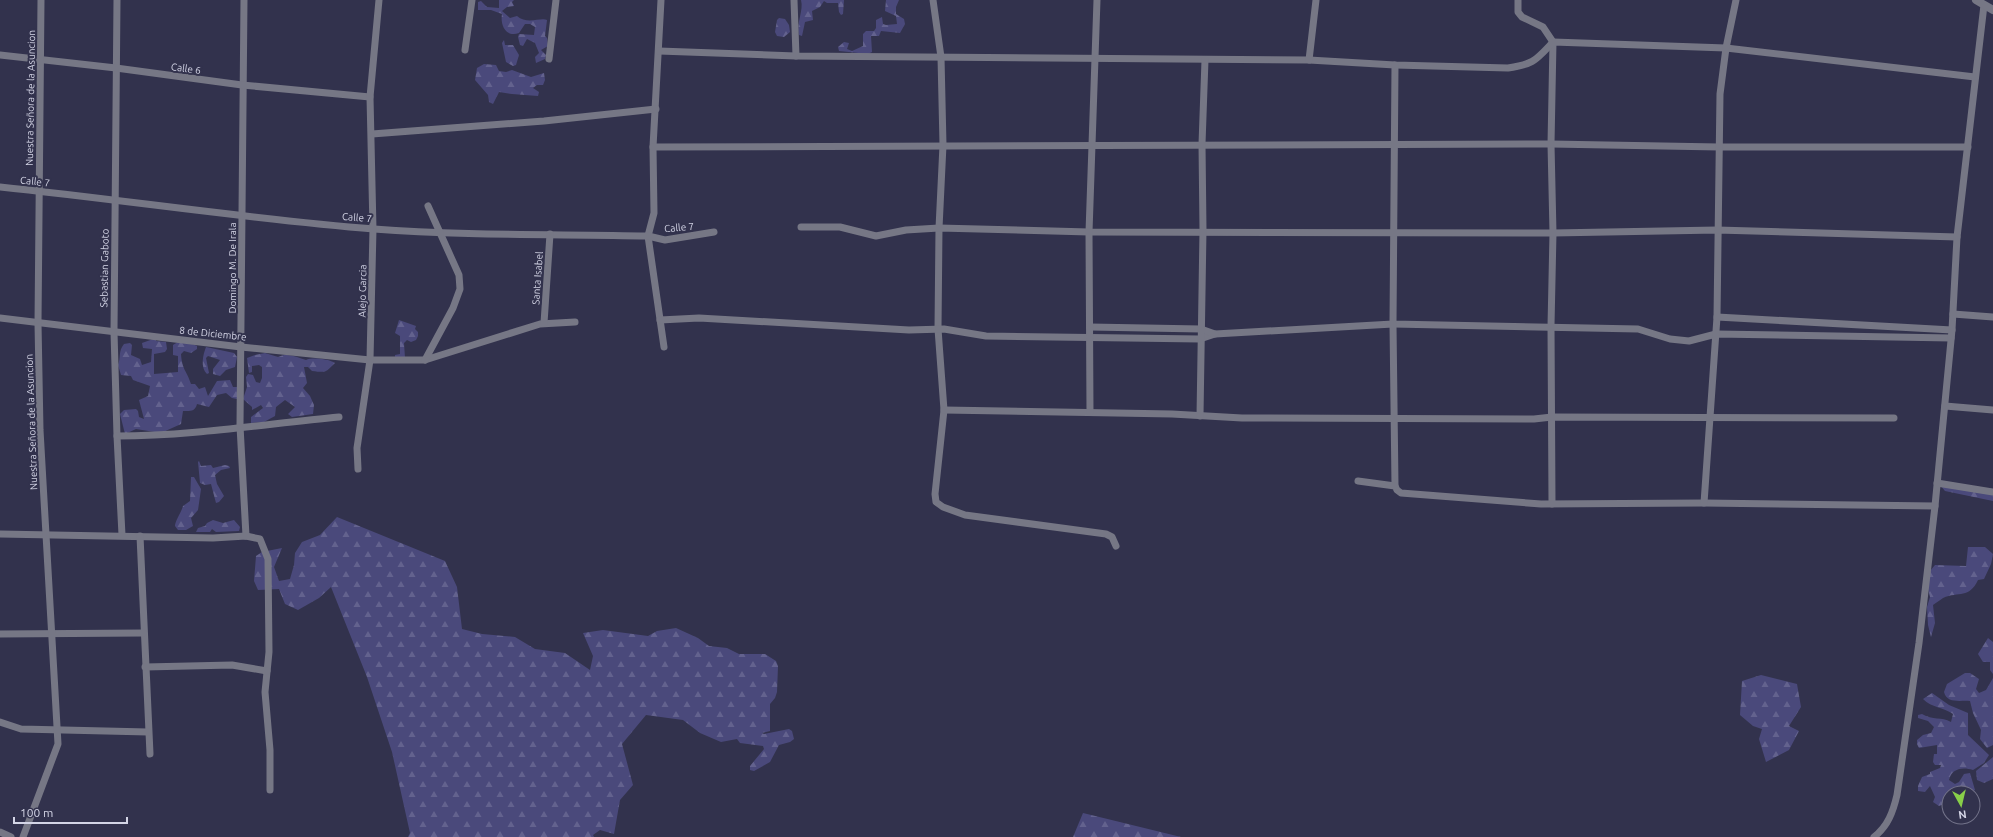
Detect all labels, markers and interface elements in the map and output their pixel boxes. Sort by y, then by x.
street label: Nuestra Señora de la Asuncion [24,30,37,166]
street label: Calle 6 [170,61,202,76]
street label: Calle 7 [19,174,50,189]
street label: Calle 7 [342,211,372,224]
street label: Calle 7 [664,221,694,234]
street label: Domingo M. De Irala [227,222,238,314]
street label: Sebastian Gaboto [98,228,111,308]
street label: Santa Isabel [530,251,545,305]
street label: Alejo Garcia [357,264,368,318]
street label: 8 de Diciembre [179,325,247,342]
street label: Nuestra Señora de la Asuncion [24,354,39,490]
north arrow [1941,785,1981,825]
scale bar [14,799,127,825]
text: 100 m [20,806,53,819]
text: N [1957,808,1967,821]

